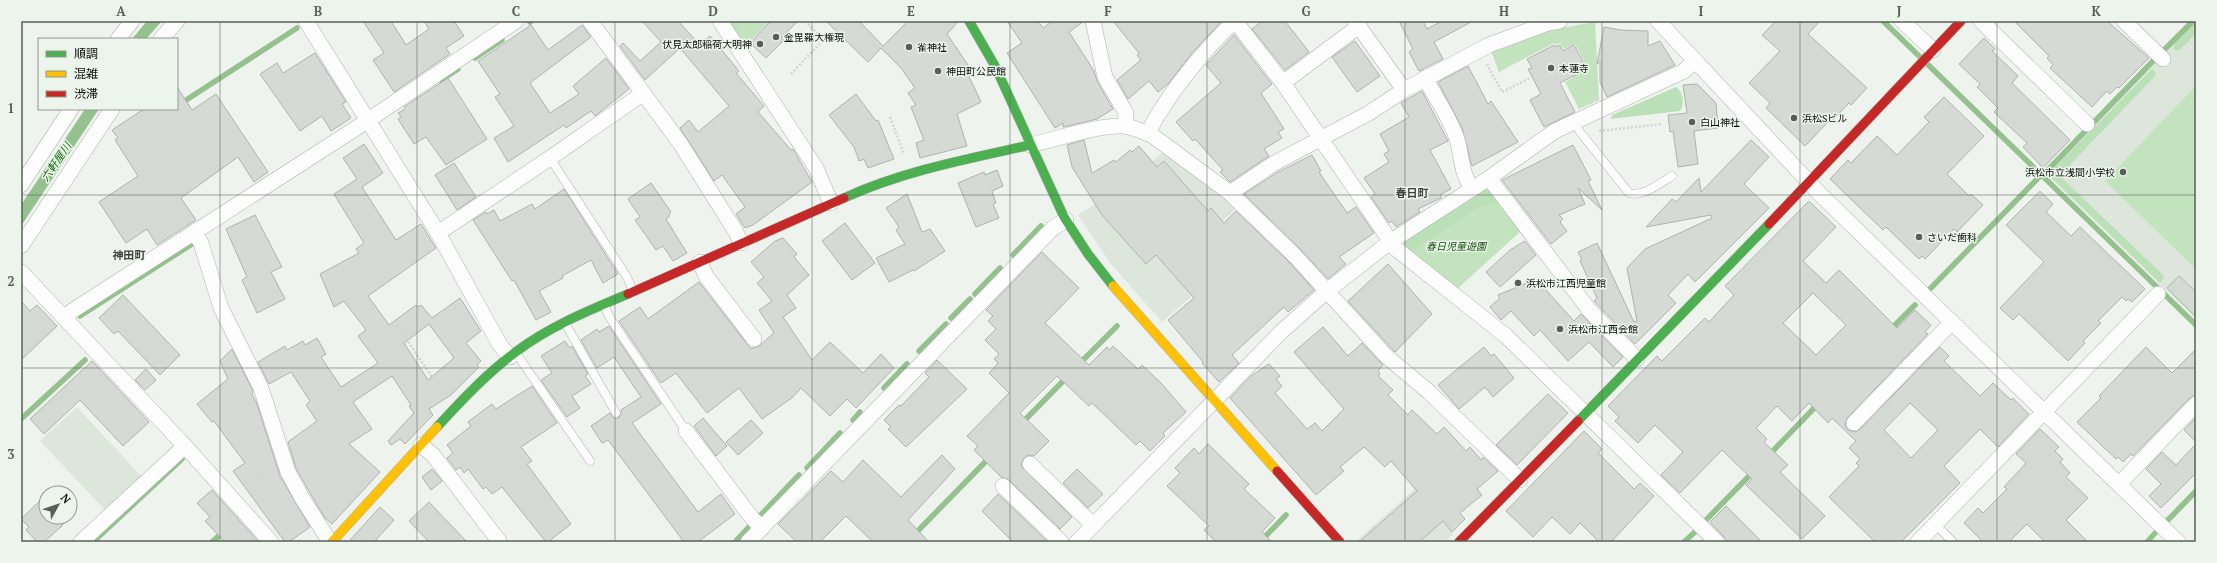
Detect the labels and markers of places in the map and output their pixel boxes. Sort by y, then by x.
place label: 金毘羅大権現 [784,31,844,44]
marker: 金毘羅大権現 [771,32,781,42]
place label: 伏見太郎稲荷大明神 [662,38,752,51]
marker: 伏見太郎稲荷大明神 [755,39,765,49]
place label: 雀神社 [917,41,947,54]
marker: 雀神社 [904,42,914,52]
place label: 本蓮寺 [1559,62,1589,75]
marker: 本蓮寺 [1546,63,1556,73]
place label: 神田町公民館 [946,65,1006,78]
marker: 神田町公民館 [933,66,943,76]
place label: 浜松Sビル [1802,112,1847,125]
marker: 浜松Sビル [1789,113,1799,123]
place label: 白山神社 [1700,116,1740,129]
marker: 白山神社 [1687,117,1697,127]
place label: 浜松市立浅間小学校 [2025,166,2115,179]
marker: 浜松市立浅間小学校 [2118,167,2128,177]
place label: さいだ歯科 [1927,231,1977,244]
marker: さいだ歯科 [1914,232,1924,242]
place label: 浜松市江西児童館 [1526,277,1606,290]
marker: 浜松市江西児童館 [1513,278,1523,288]
place label: 浜松市江西会館 [1568,323,1638,336]
marker: 浜松市江西会館 [1555,324,1565,334]

